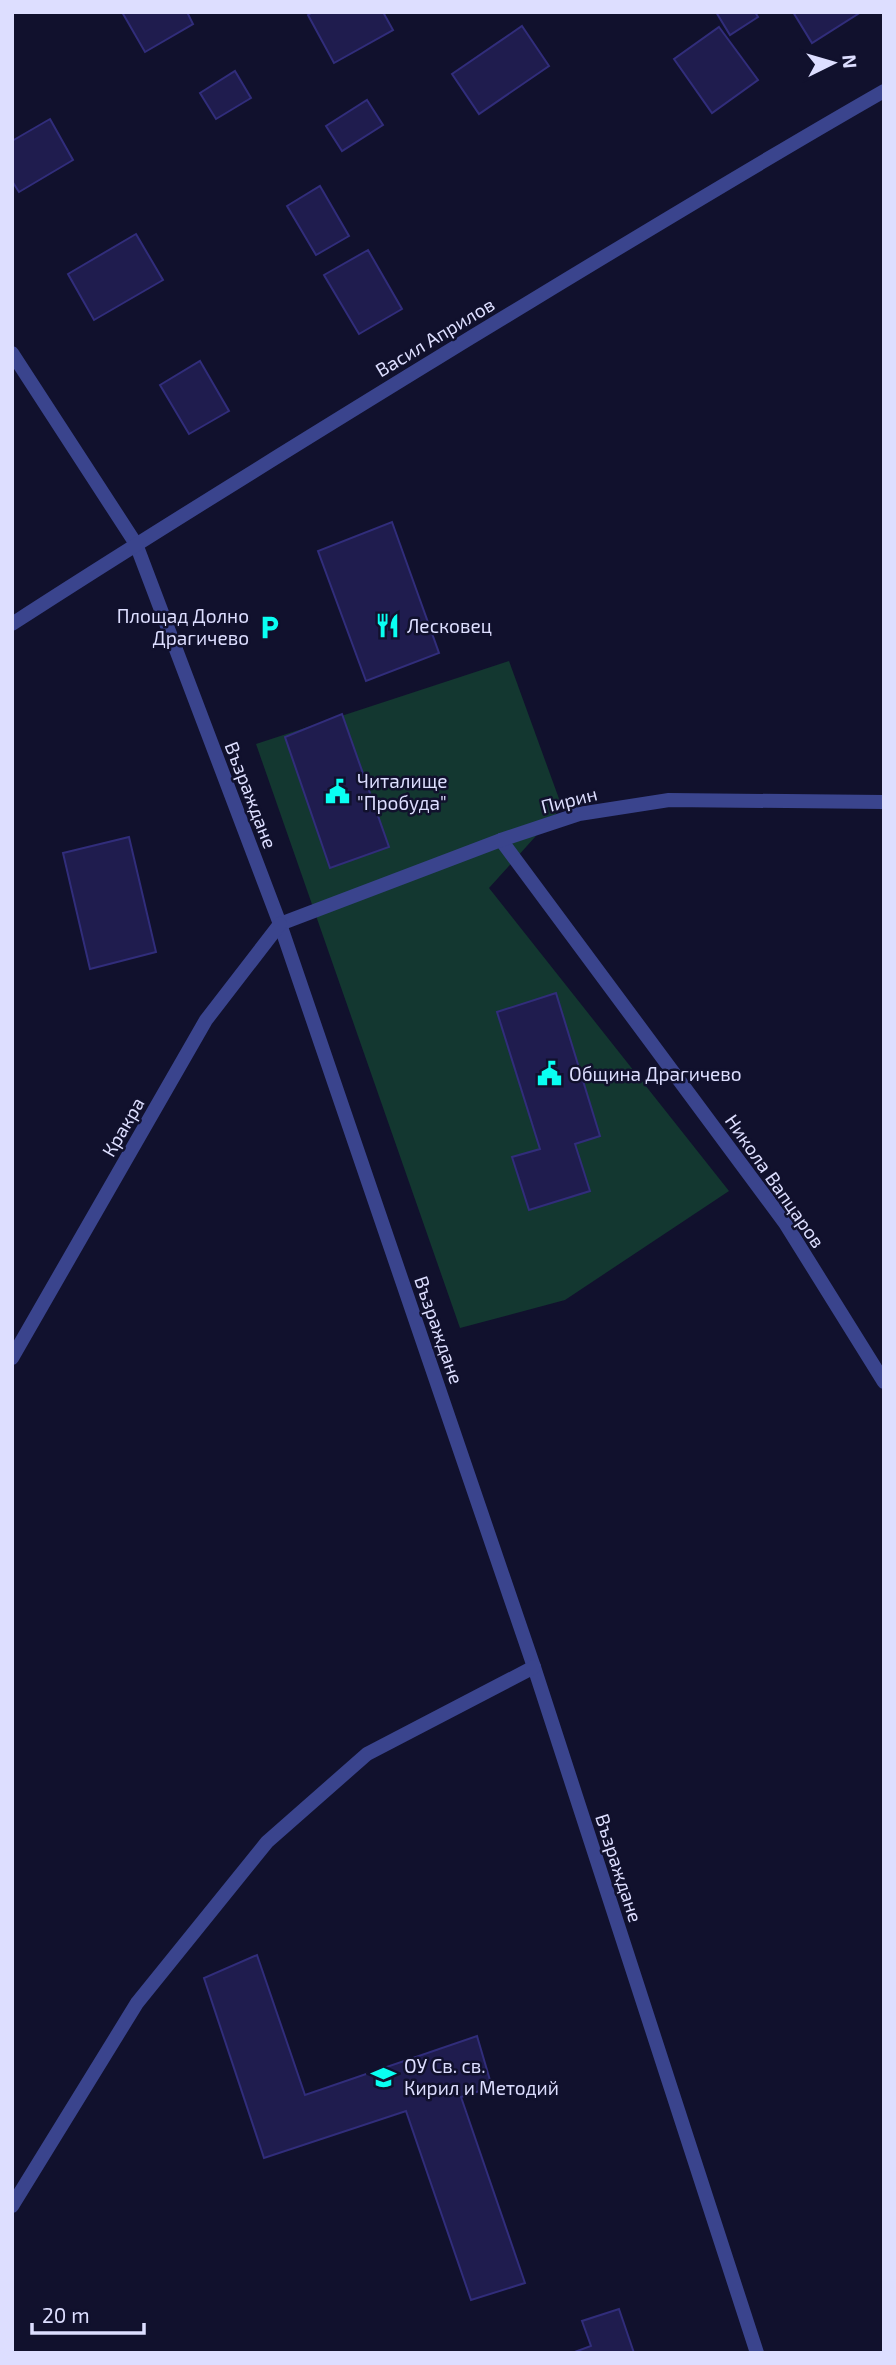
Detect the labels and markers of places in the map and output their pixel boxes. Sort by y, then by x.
place label: Площад Долно Драгичево [117,604,249,649]
restaurant icon: Лесковец [373,612,401,640]
parking icon: Площад Долно Драгичево [255,613,283,641]
place label: Лесковец [407,614,492,637]
place label: Читалище "Пробуда" [357,769,448,815]
public building icon: Читалище "Пробуда" [323,778,351,806]
public building icon: Община Драгичево [535,1060,563,1088]
place label: Община Драгичево [569,1062,742,1085]
place label: ОУ Св. св. Кирил и Методий [404,2054,559,2099]
school or university icon: ОУ Св. св. Кирил и Методий [370,2063,398,2091]

